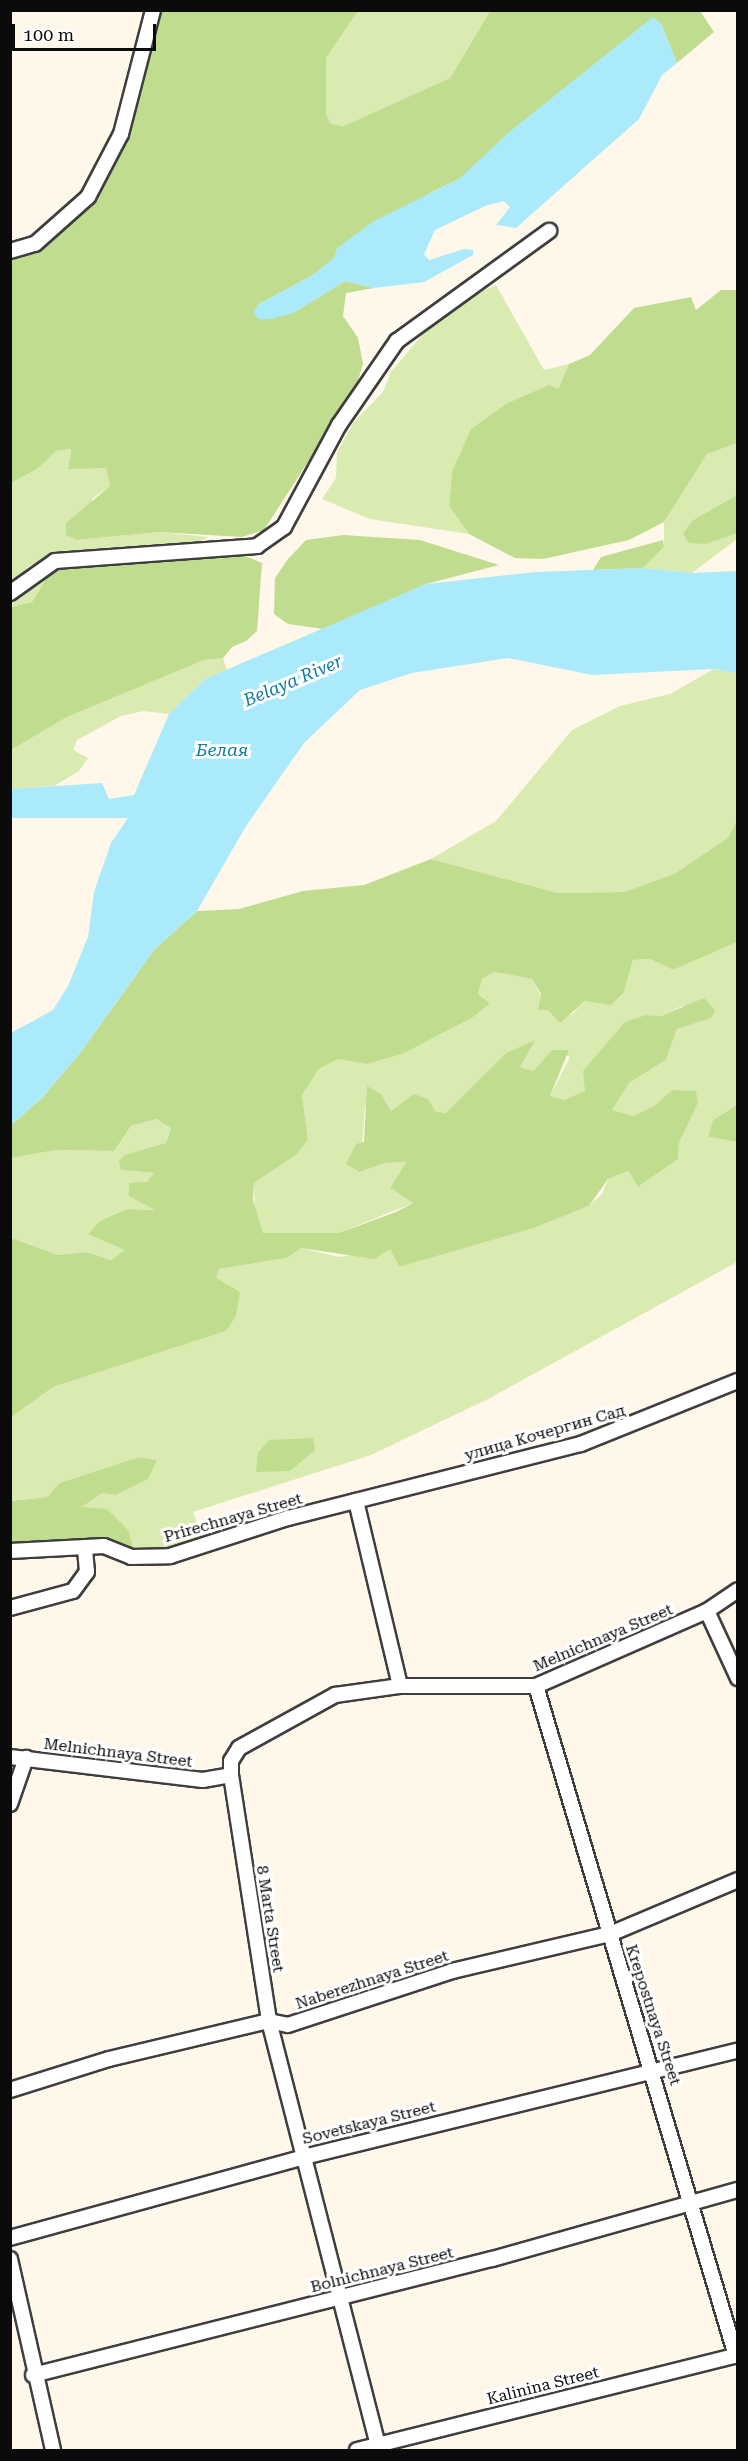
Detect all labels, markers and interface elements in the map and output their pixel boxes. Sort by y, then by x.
scale bar [15,12,159,50]
text: 100 m [23,24,74,45]
water label: Belaya River [240,650,346,712]
water label: Белая [196,739,248,761]
street label: улица Кочергин Сад [462,1401,628,1465]
street label: Prirechnaya Street [162,1489,304,1547]
street label: Melnichnaya Street [530,1600,676,1676]
street label: Melnichnaya Street [43,1734,193,1772]
street label: 8 Marta Street [252,1864,288,1974]
street label: Krepostnaya Street [621,1942,685,2088]
street label: Naberezhnaya Street [293,1946,451,2014]
street label: Sovetskaya Street [300,2097,438,2149]
street label: Bolnichnaya Street [309,2243,455,2297]
street label: Kalinina Street [485,2363,601,2409]

